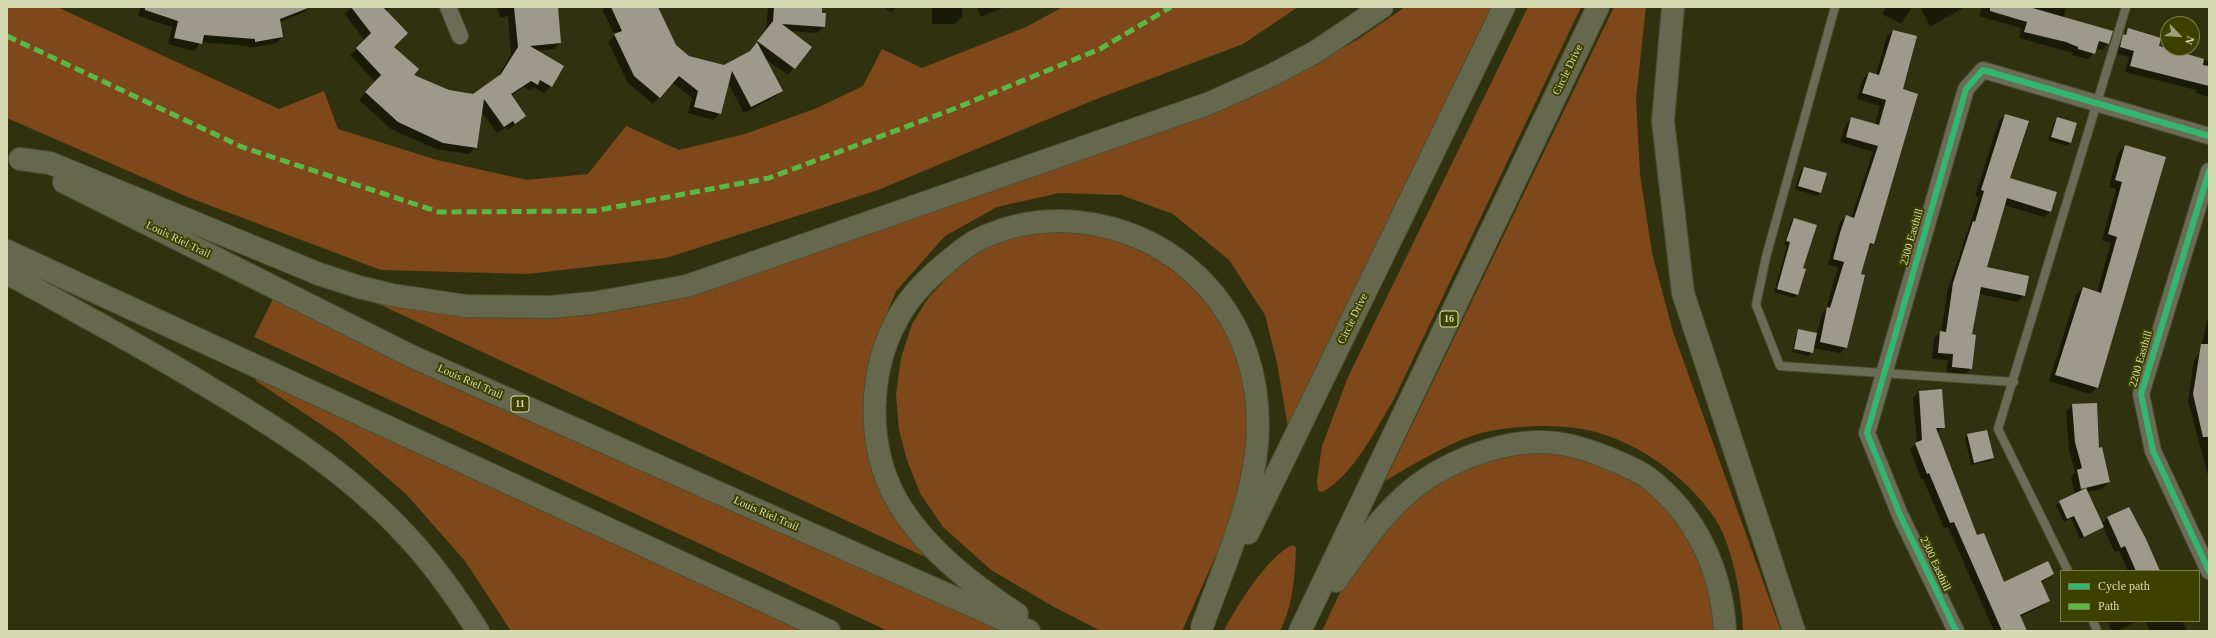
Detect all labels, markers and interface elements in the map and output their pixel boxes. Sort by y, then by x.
north arrow [2160,16,2200,56]
text: N [2183,35,2197,47]
street label: Circle Drive [1550,43,1586,97]
street label: 2300 Easthill [1898,207,1926,267]
street label: Louis Riel Trail [144,219,212,261]
street label: Circle Drive [1335,292,1371,346]
road number: 16 [1440,311,1458,327]
street label: 2200 Easthill [2127,329,2155,389]
street label: Louis Riel Trail [435,362,505,402]
road number: 11 [511,396,529,412]
street label: Louis Riel Trail [731,494,801,534]
street label: 2300 Easthill [1917,535,1953,593]
legend [2060,570,2200,622]
text: Cycle path [2098,579,2150,593]
text: Path [2098,599,2119,613]

